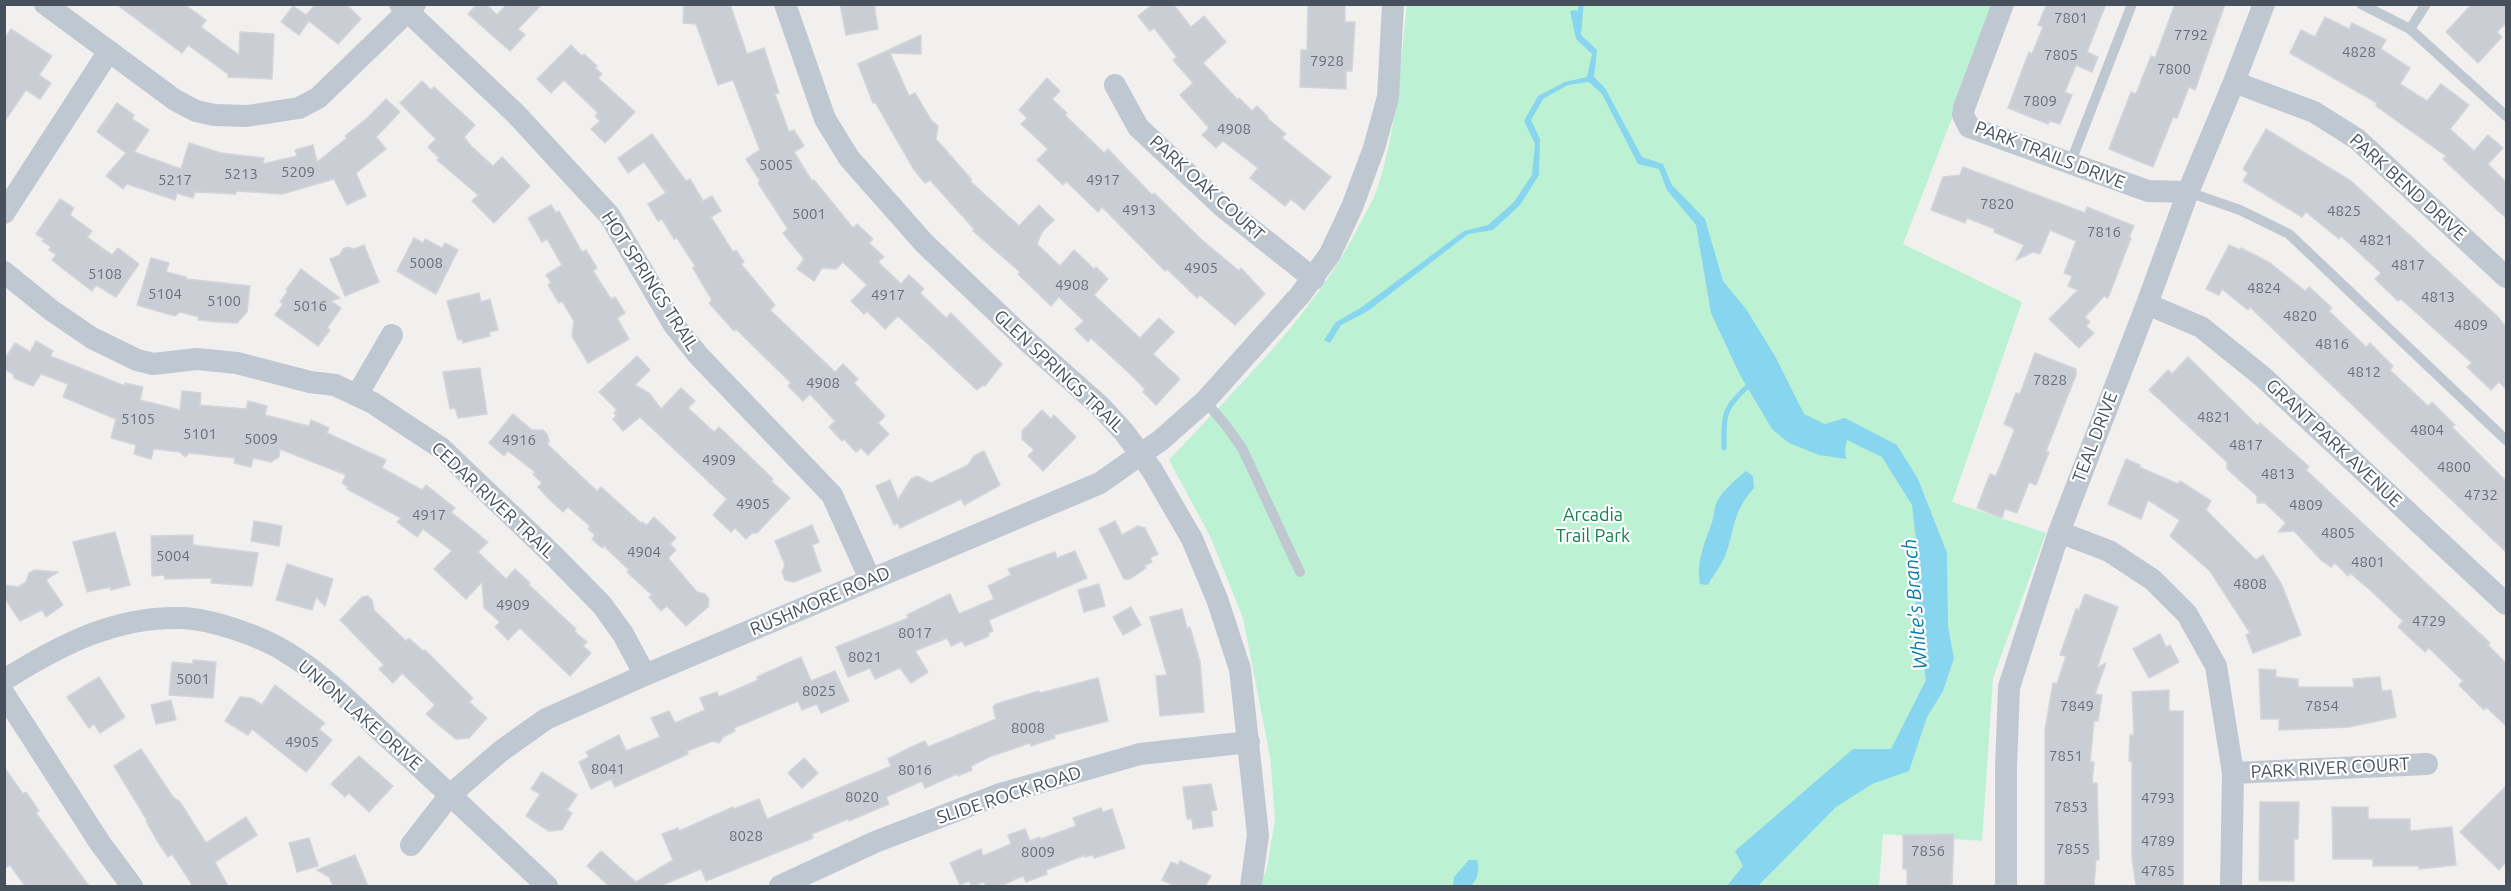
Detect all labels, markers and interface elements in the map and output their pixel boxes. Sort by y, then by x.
house number: 7801 [2054,9,2088,27]
house number: 7792 [2174,26,2208,44]
house number: 4828 [2342,43,2376,61]
house number: 7805 [2044,46,2078,64]
house number: 7928 [1310,52,1344,70]
house number: 7800 [2157,60,2191,78]
house number: 7809 [2023,92,2057,110]
street label: PARK TRAILS DRIVE [1972,116,2128,194]
house number: 4908 [1217,120,1251,138]
street label: PARK BEND DRIVE [2345,129,2471,245]
street label: PARK OAK COURT [1145,131,1269,245]
house number: 5005 [759,156,793,174]
house number: 5209 [281,163,315,181]
house number: 5213 [224,165,258,183]
house number: 5217 [158,171,192,189]
house number: 4917 [1086,171,1120,189]
house number: 7820 [1980,195,2014,213]
house number: 4913 [1122,201,1156,219]
house number: 4825 [2327,202,2361,220]
house number: 5001 [792,205,826,223]
street label: HOT SPRINGS TRAIL [597,207,703,355]
house number: 7816 [2087,223,2121,241]
house number: 4821 [2359,231,2393,249]
house number: 5008 [409,254,443,272]
house number: 4817 [2391,256,2425,274]
house number: 4905 [1184,259,1218,277]
house number: 5108 [88,265,122,283]
house number: 4908 [1055,276,1089,294]
house number: 4824 [2247,279,2281,297]
house number: 5104 [148,285,182,303]
house number: 4917 [871,286,905,304]
house number: 4813 [2421,288,2455,306]
house number: 5100 [207,292,241,310]
house number: 5016 [293,297,327,315]
street label: GLEN SPRINGS TRAIL [990,305,1128,437]
house number: 4820 [2283,307,2317,325]
house number: 4809 [2454,316,2488,334]
house number: 4816 [2315,335,2349,353]
house number: 4812 [2347,363,2381,381]
house number: 7828 [2033,371,2067,389]
house number: 4908 [806,374,840,392]
street label: GRANT PARK AVENUE [2262,374,2406,512]
street label: TEAL DRIVE [2068,389,2122,485]
house number: 4821 [2197,408,2231,426]
house number: 5105 [121,410,155,428]
house number: 4804 [2410,421,2444,439]
house number: 5101 [183,425,217,443]
house number: 5009 [244,430,278,448]
house number: 4916 [502,431,536,449]
house number: 4817 [2229,436,2263,454]
street label: CEDAR RIVER TRAIL [427,437,559,563]
house number: 4909 [702,451,736,469]
house number: 4800 [2437,458,2471,476]
house number: 4813 [2261,465,2295,483]
house number: 4732 [2464,486,2498,504]
house number: 4905 [736,495,770,513]
house number: 4809 [2289,496,2323,514]
park label: Arcadia Trail Park [1556,504,1630,546]
house number: 4917 [412,506,446,524]
house number: 4805 [2321,524,2355,542]
water label: White's Branch [1897,538,1933,670]
house number: 4904 [627,543,661,561]
house number: 5004 [156,547,190,565]
house number: 4801 [2351,553,2385,571]
street label: RUSHMORE ROAD [747,562,893,640]
house number: 4808 [2233,575,2267,593]
house number: 4909 [496,596,530,614]
house number: 4729 [2412,612,2446,630]
house number: 8017 [898,624,932,642]
house number: 8021 [848,648,882,666]
street label: UNION LAKE DRIVE [294,655,426,775]
house number: 5001 [176,670,210,688]
house number: 8025 [802,682,836,700]
house number: 7849 [2060,697,2094,715]
house number: 7854 [2305,697,2339,715]
house number: 8008 [1011,719,1045,737]
house number: 4905 [285,733,319,751]
house number: 7851 [2049,747,2083,765]
street label: PARK RIVER COURT [2250,753,2410,783]
house number: 8041 [591,760,625,778]
house number: 8016 [898,761,932,779]
street label: SLIDE ROCK ROAD [934,761,1084,829]
house number: 8020 [845,788,879,806]
house number: 4793 [2141,789,2175,807]
house number: 7853 [2054,798,2088,816]
house number: 8028 [729,827,763,845]
house number: 4789 [2141,832,2175,850]
house number: 7855 [2056,840,2090,858]
house number: 7856 [1911,842,1945,860]
house number: 8009 [1021,843,1055,861]
house number: 4785 [2141,862,2175,880]

